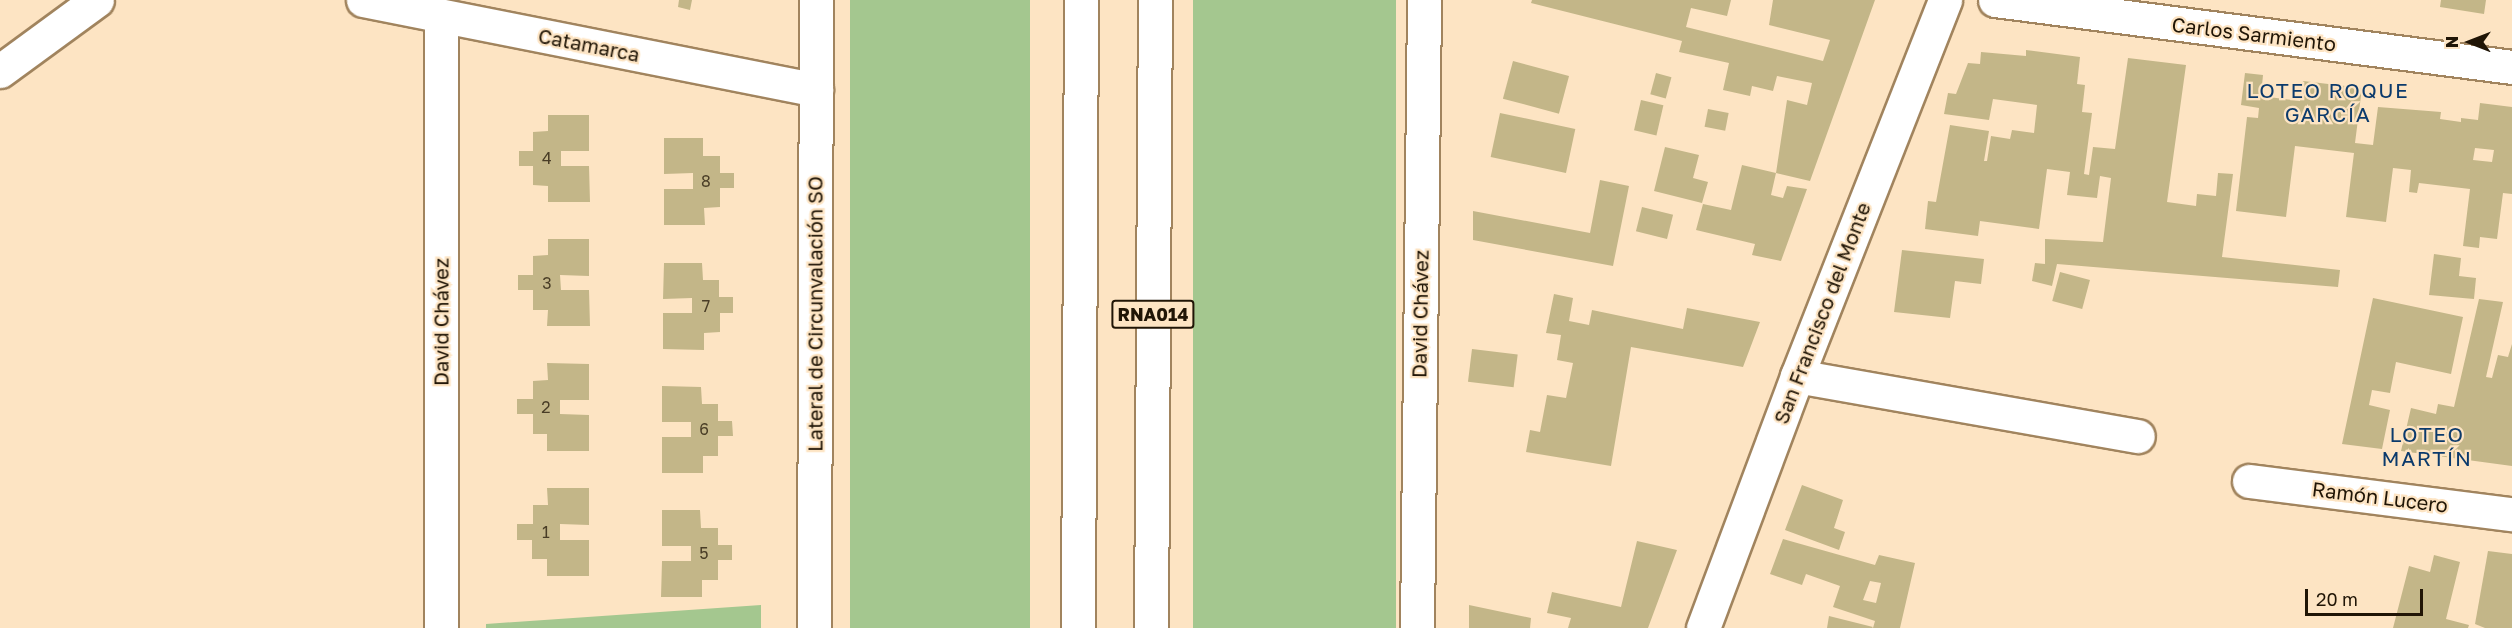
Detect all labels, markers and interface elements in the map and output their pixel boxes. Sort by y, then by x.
street label: Carlos Sarmiento [2171,12,2337,56]
north arrow [2440,12,2500,72]
street label: Catamarca [536,23,642,67]
text: N [2442,36,2462,48]
district label: LOTEO ROQUE GARCÍA [2247,77,2409,127]
house number: 4 [542,148,552,168]
house number: 8 [701,171,711,191]
street label: Lateral de Circunvalación SO [803,176,827,452]
street label: San Francisco del Monte [1769,199,1875,427]
street label: David Chávez [1407,250,1433,378]
street label: David Chávez [429,258,453,386]
house number: 3 [542,273,552,293]
house number: 7 [702,296,710,316]
road number: RNA014 [1111,299,1195,329]
house number: 2 [541,397,551,417]
house number: 6 [699,419,709,439]
district label: LOTEO MARTÍN [2382,421,2472,471]
street label: Ramón Lucero [2311,477,2449,517]
house number: 1 [542,522,550,542]
house number: 5 [699,543,709,563]
scale bar [2308,577,2426,615]
text: 20 m [2316,588,2358,610]

